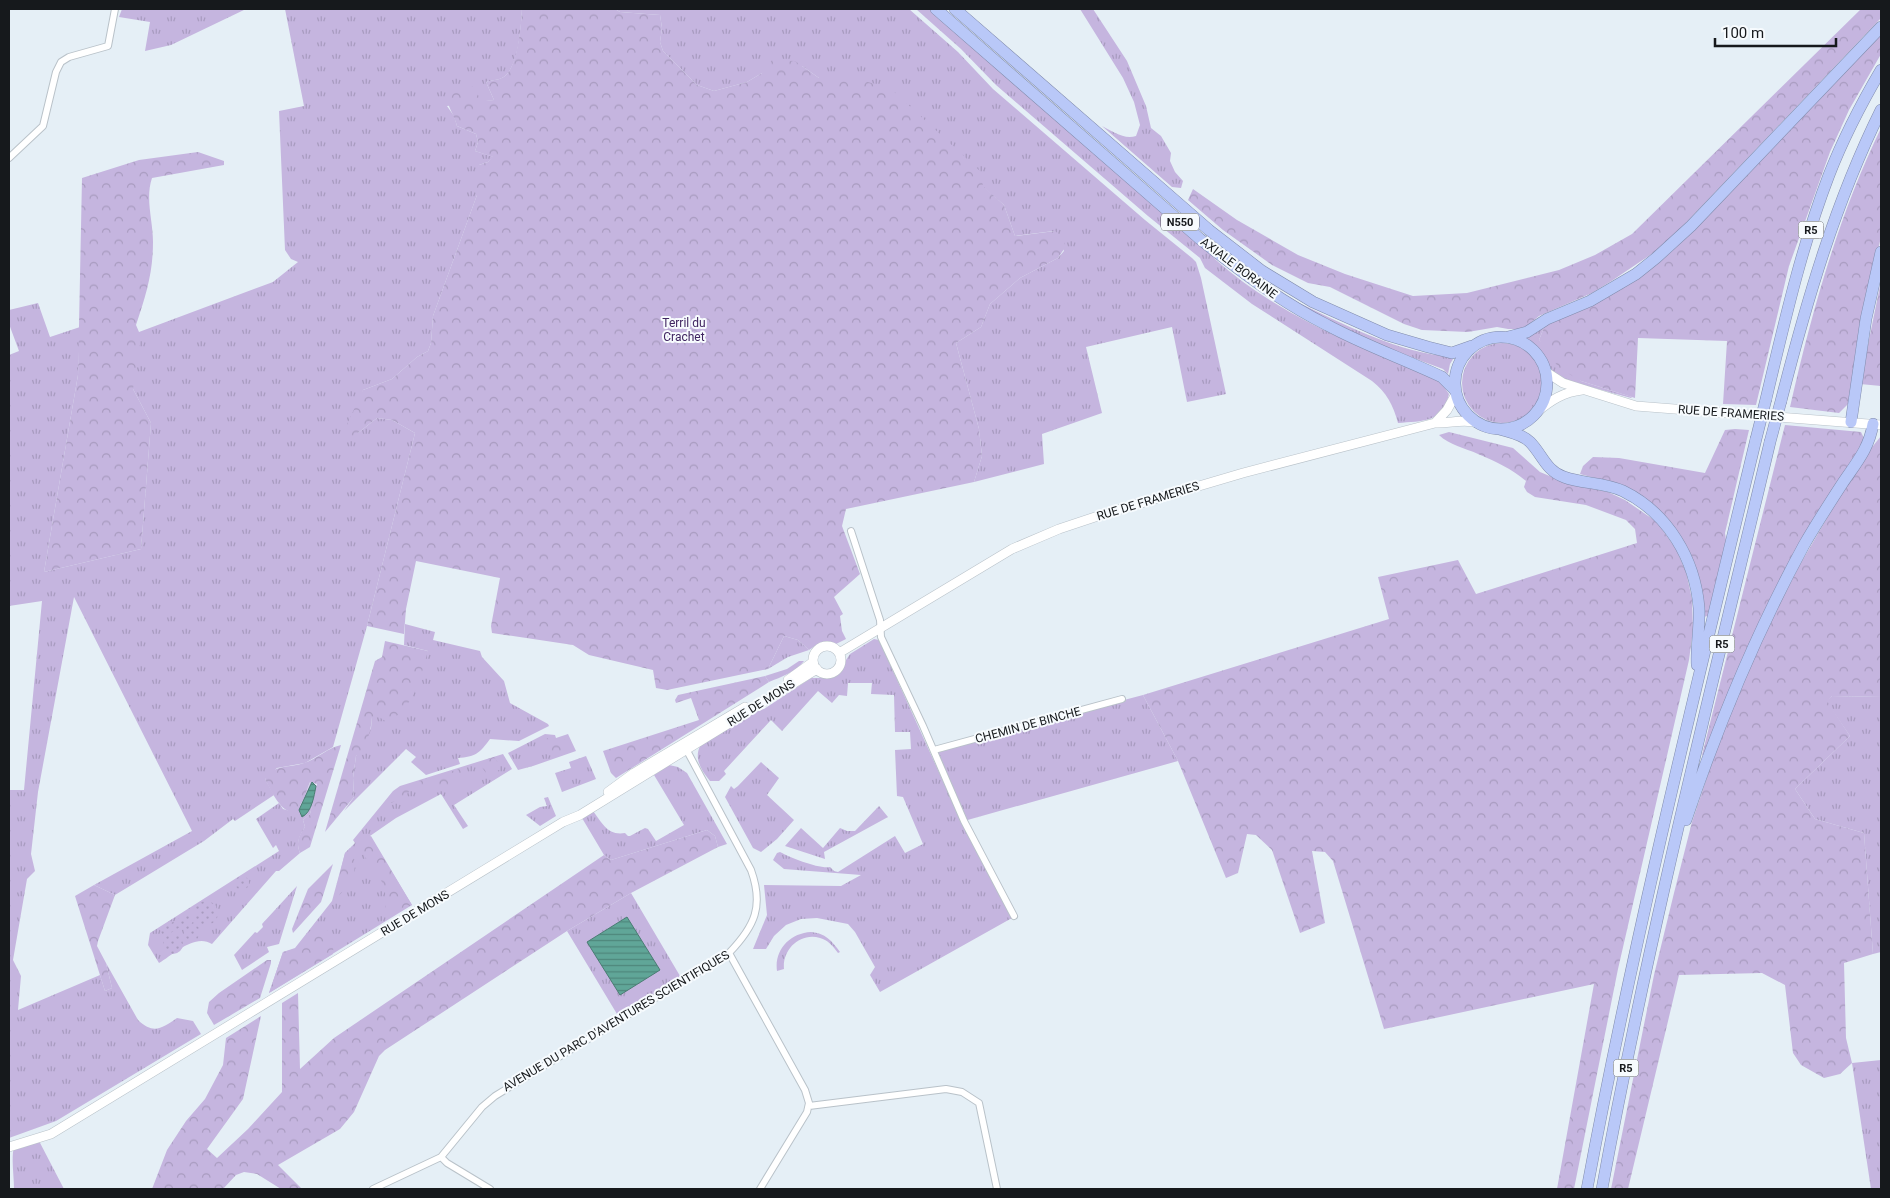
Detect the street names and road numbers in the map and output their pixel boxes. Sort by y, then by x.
road number: N550 [1161,213,1199,230]
road number: R5 [1798,222,1824,238]
street label: AXIALE BORAINE [1198,235,1280,302]
street label: RUE DE FRAMERIES [1677,402,1785,424]
street label: RUE DE FRAMERIES [1095,479,1201,523]
road number: R5 [1710,636,1734,652]
street label: RUE DE MONS [725,677,797,729]
street label: CHEMIN DE BINCHE [974,704,1082,746]
street label: RUE DE MONS [378,887,452,939]
street label: AVENUE DU PARC D'AVENTURES SCIENTIFIQUES [500,948,732,1094]
road number: R5 [1614,1060,1638,1076]

